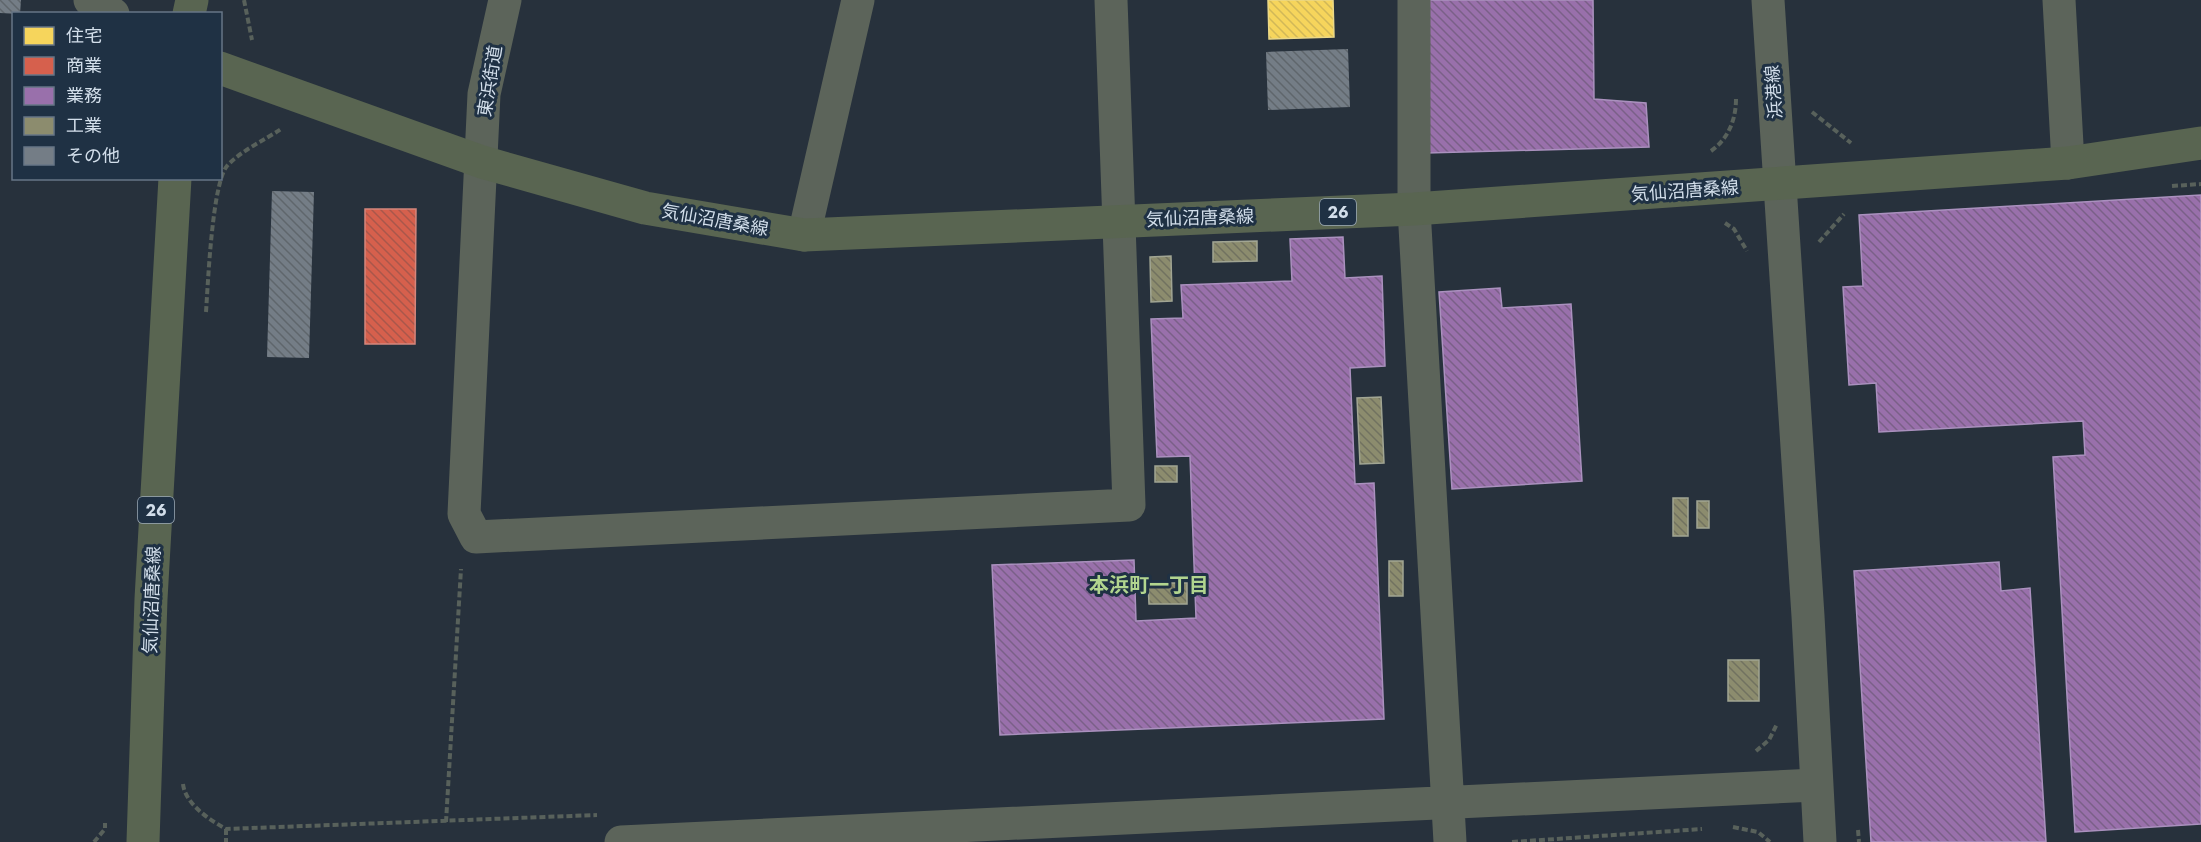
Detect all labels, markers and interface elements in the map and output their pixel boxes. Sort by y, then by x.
legend [12,12,222,180]
text: 住宅 [66,23,102,49]
street label: 東浜街道 [472,43,508,119]
text: 商業 [66,53,102,79]
street label: 浜港線 [1759,64,1789,120]
text: 業務 [66,83,102,109]
text: 工業 [66,113,102,139]
text: その他 [66,143,120,169]
street label: 気仙沼唐桑線 [1630,174,1740,208]
street label: 気仙沼唐桑線 [660,198,770,242]
road number: 26 [1320,199,1356,225]
street label: 気仙沼唐桑線 [1146,203,1254,233]
road number: 26 [138,497,174,523]
street label: 気仙沼唐桑線 [137,546,167,654]
district label: 本浜町一丁目 [1089,571,1209,600]

